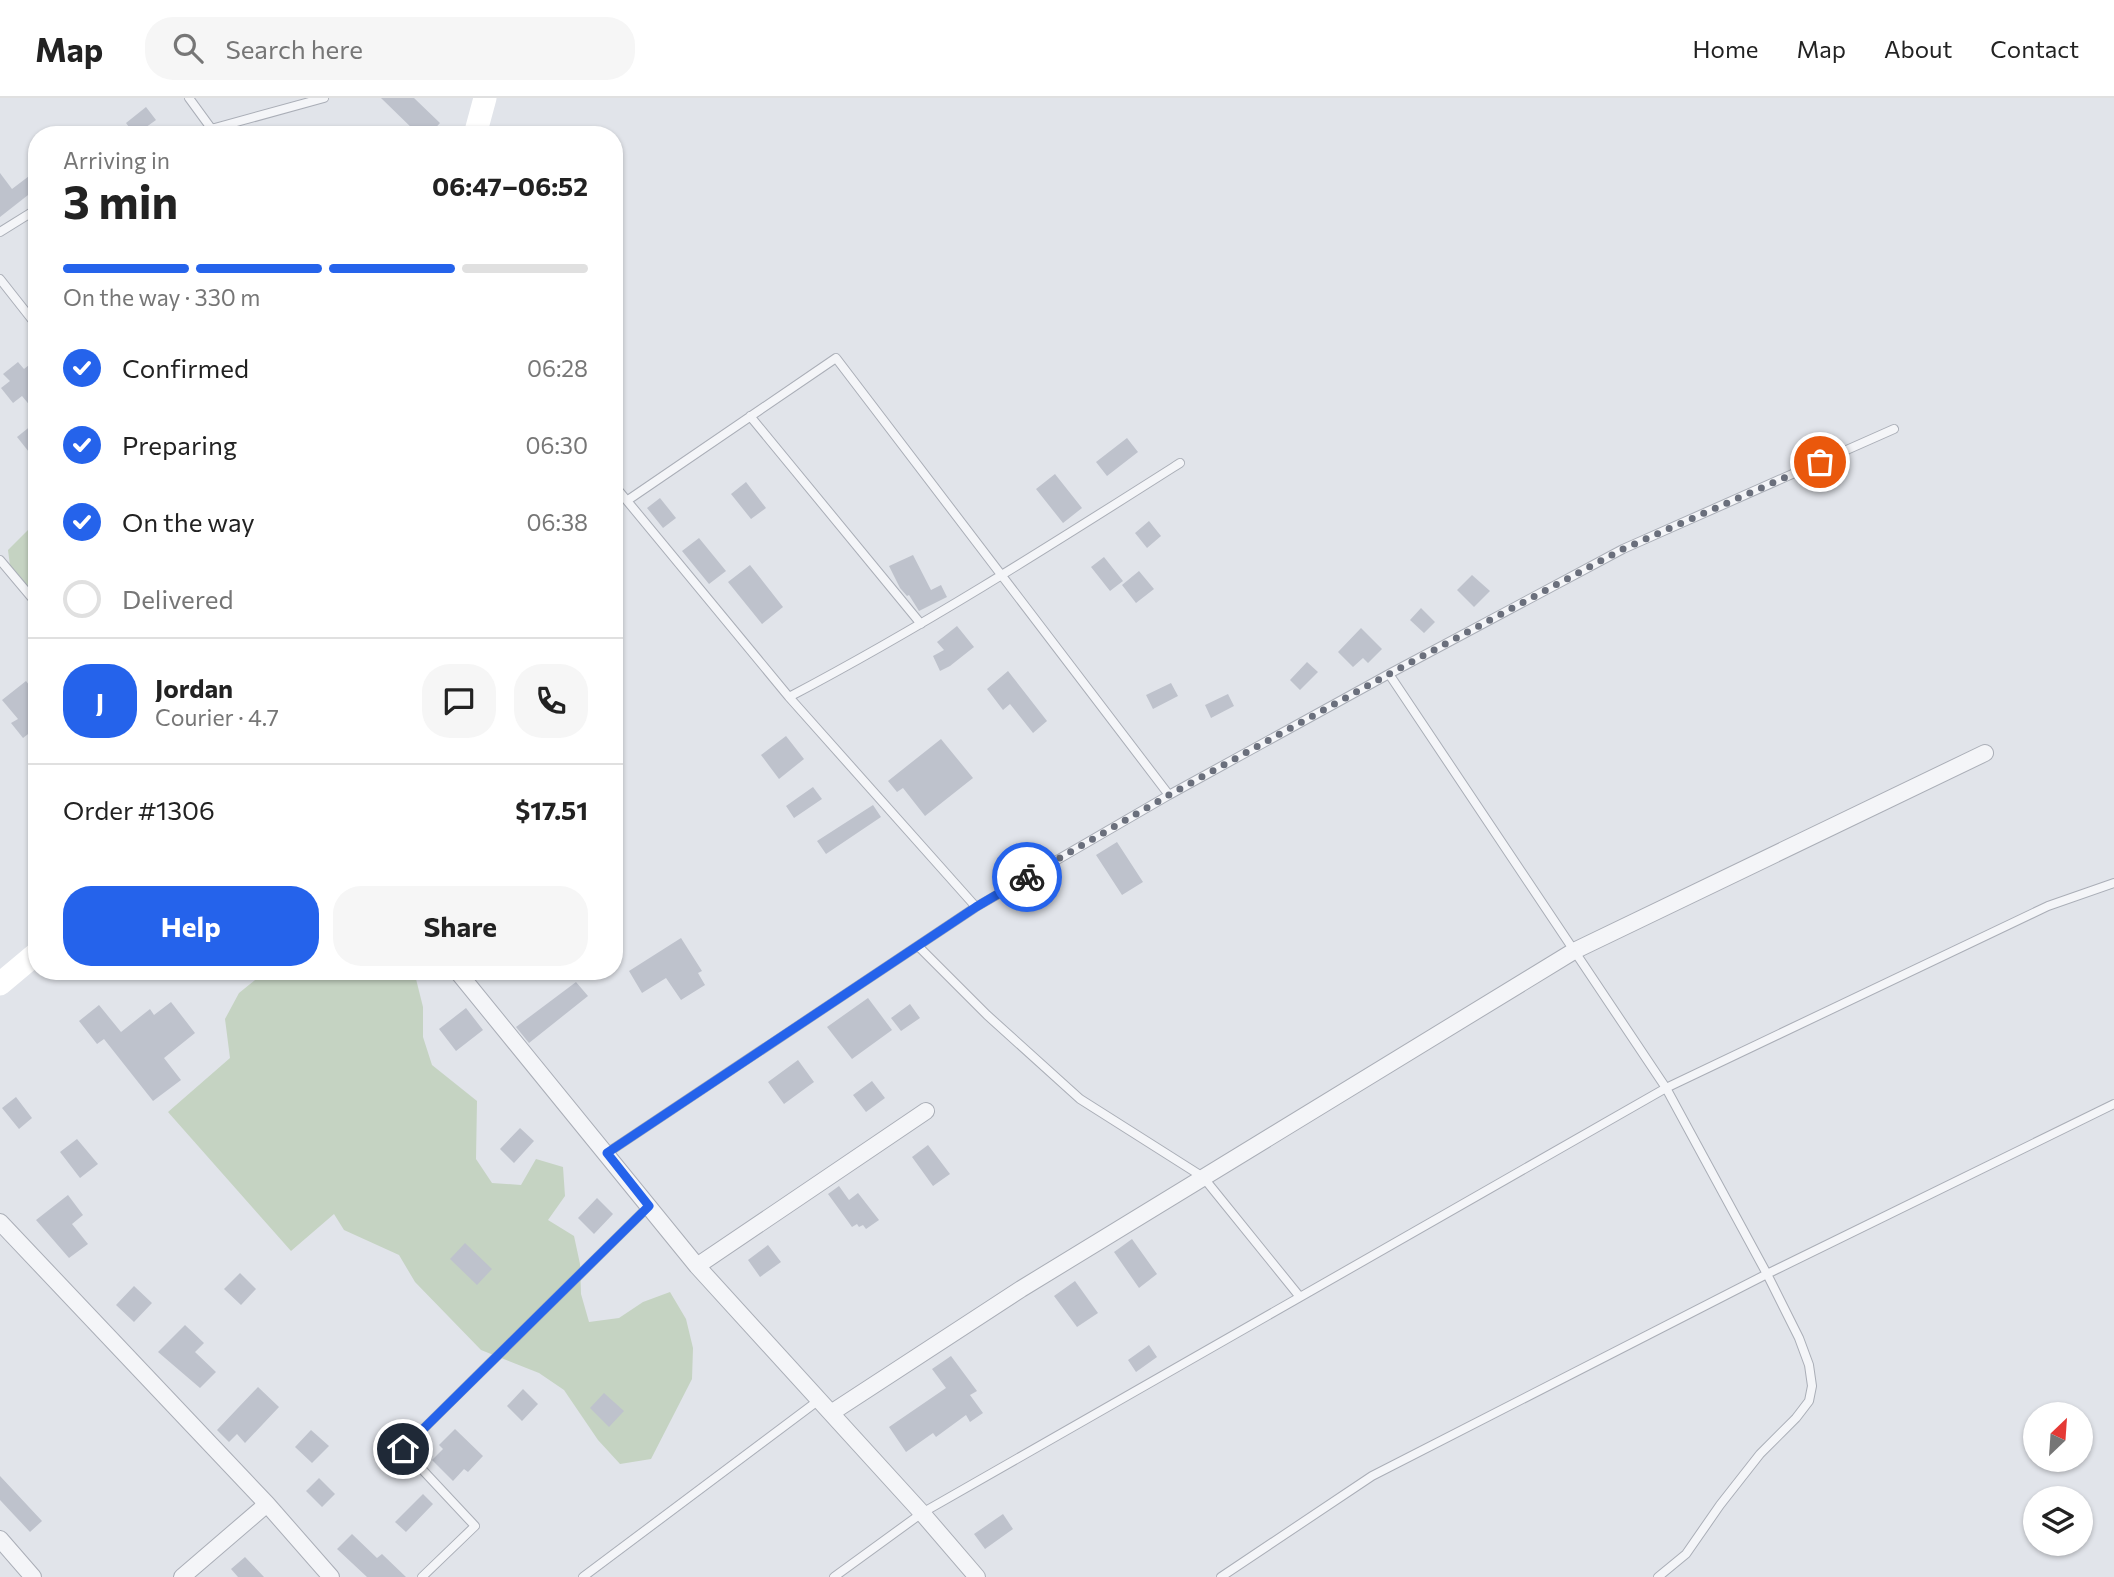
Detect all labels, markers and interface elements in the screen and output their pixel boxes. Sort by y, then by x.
search box [145,17,635,80]
text: Map [35,28,103,69]
icon: search [169,29,207,67]
text: Search here [225,33,363,64]
text: Home [1693,34,1759,63]
text: Map [1797,34,1846,63]
text: About [1884,34,1952,63]
text: Contact [1990,34,2079,63]
text: Arriving in [63,146,170,174]
text: 06:47–06:52 [432,170,588,201]
text: 3 min [63,172,178,228]
text: On the way · 330 m [63,283,260,311]
icon: check [63,349,101,387]
text: Confirmed [122,352,249,383]
text: 06:28 [527,354,588,382]
icon: check [63,426,101,464]
text: Preparing [122,429,237,460]
text: 06:30 [525,431,588,459]
pin [1790,432,1850,492]
icon: bag [1801,443,1839,481]
icon: check [63,503,101,541]
text: On the way [122,506,255,537]
text: 06:38 [527,508,588,536]
text: Delivered [122,583,233,614]
button: chat [422,664,496,738]
button: phone [514,664,588,738]
text: Jordan [155,672,233,703]
text: J [96,686,104,717]
text: Courier · 4.7 [155,703,279,731]
text: Order #1306 [63,794,215,825]
text: $17.51 [515,794,588,825]
courier [992,842,1062,912]
icon: bike [1008,858,1046,896]
button: Help [63,886,319,966]
button: Share [333,886,588,966]
north arrow [2023,1402,2093,1472]
map controls [2023,1402,2093,1556]
pin [373,1419,433,1479]
icon: home [384,1430,422,1468]
button: layers [2023,1486,2093,1556]

